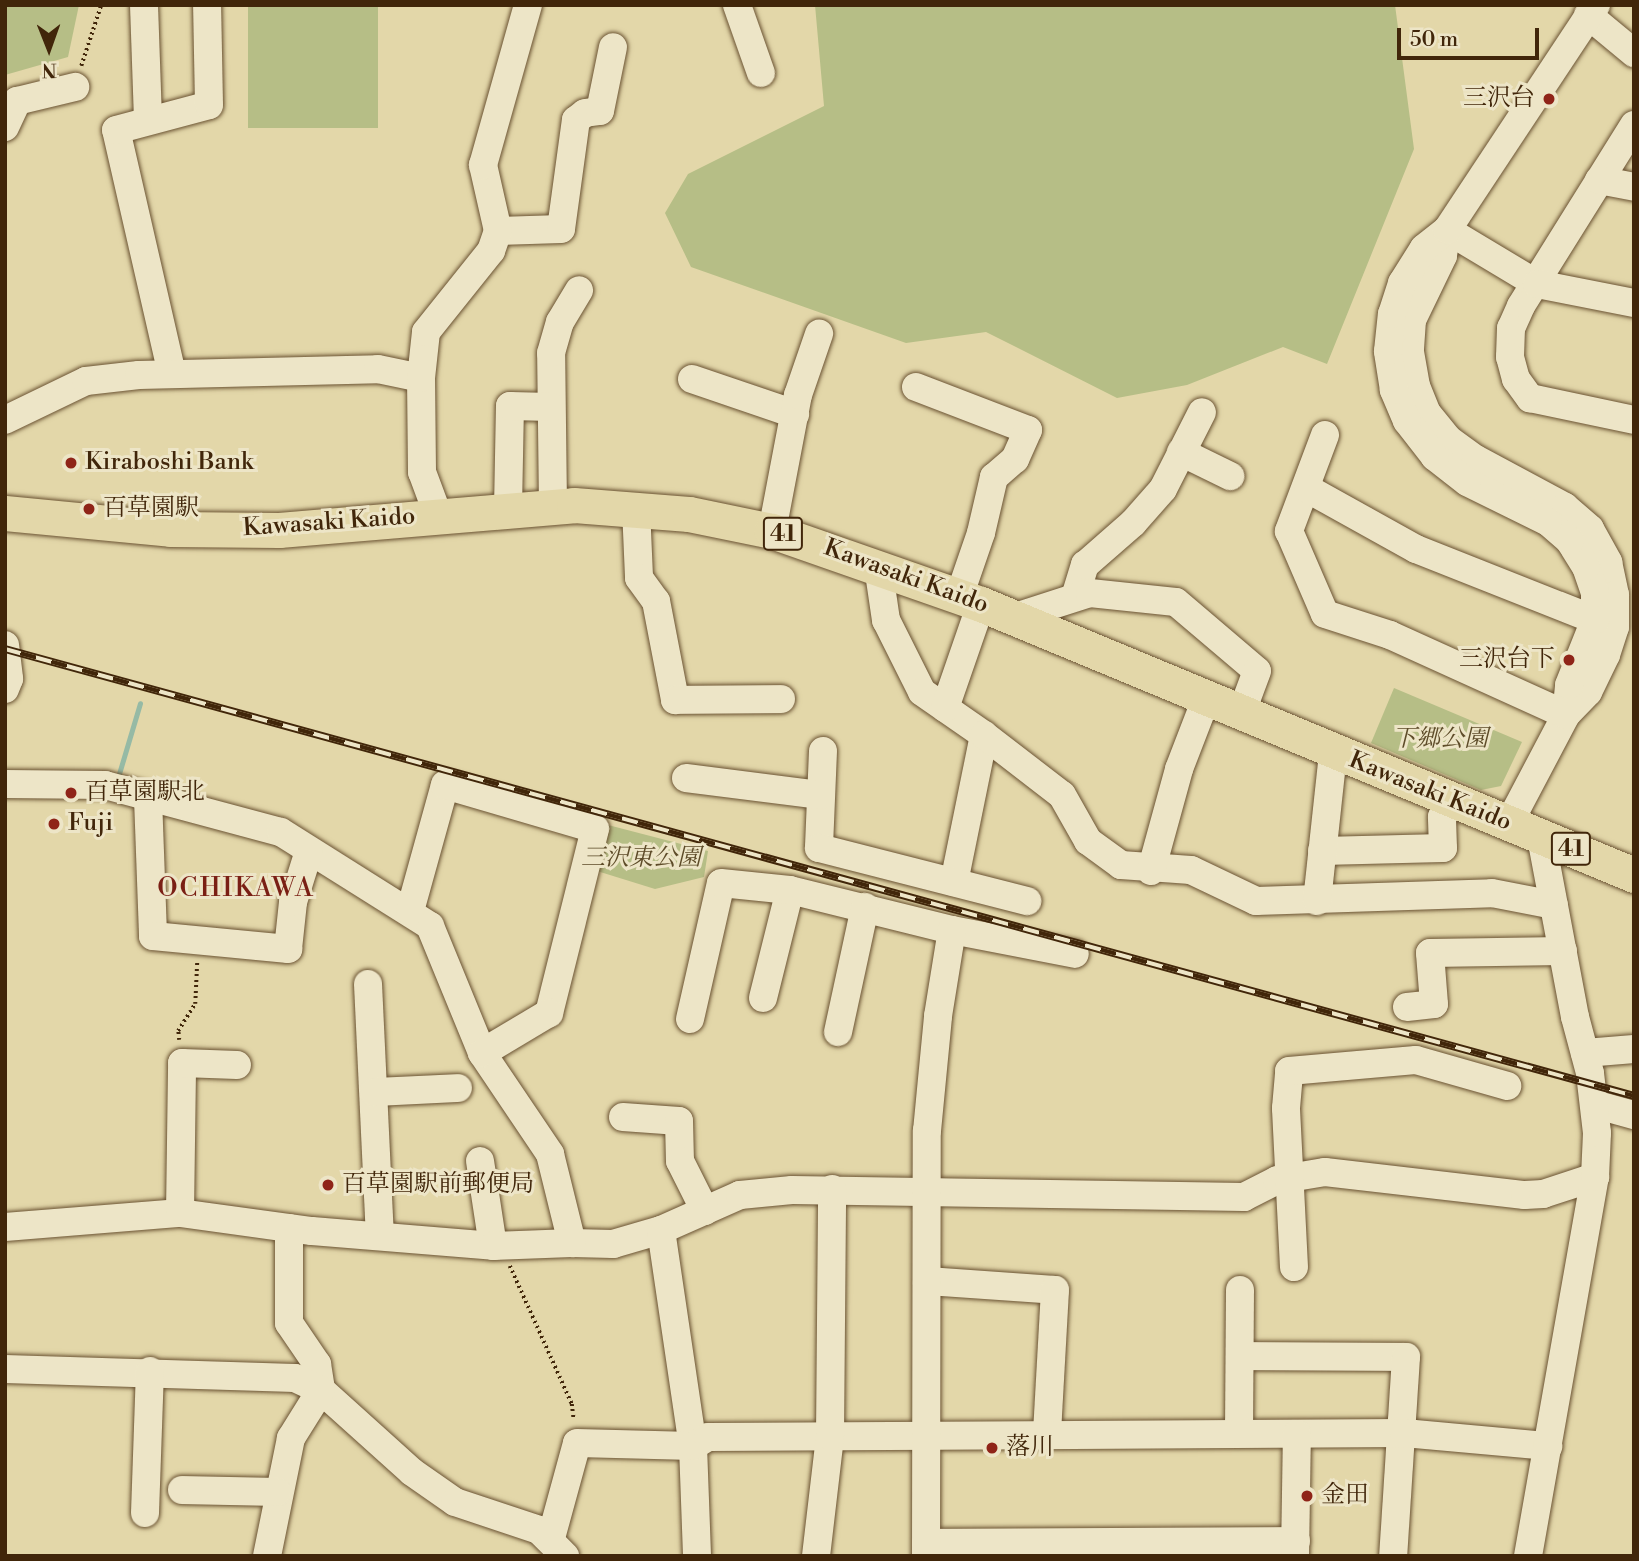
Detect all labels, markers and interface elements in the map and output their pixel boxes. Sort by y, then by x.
north arrow [14,14,84,84]
scale bar [1401,14,1543,58]
text: 50 m [1410,27,1458,53]
text: N [42,58,57,82]
place label: 三沢台 [1463,85,1535,113]
marker: 三沢台 [1541,91,1557,107]
place label: Kiraboshi Bank [85,449,254,477]
marker: Kiraboshi Bank [63,455,79,471]
place label: 百草園駅 [103,495,199,523]
marker: 百草園駅 [81,501,97,517]
street label: Kawasaki Kaido [242,503,416,543]
road number: 41 [762,514,804,554]
street label: Kawasaki Kaido [820,534,992,620]
place label: 三沢台下 [1459,646,1555,674]
marker: 三沢台下 [1561,652,1577,668]
park label: 下郷公園 [1392,726,1488,754]
street label: Kawasaki Kaido [1344,746,1516,838]
place label: 百草園駅北 [85,779,205,807]
marker: 百草園駅北 [63,785,79,801]
place label: Fuji [68,810,113,838]
marker: Fuji [46,816,62,832]
road number: 41 [1550,830,1592,869]
park label: 三沢東公園 [581,845,701,873]
district label: OCHIKAWA [158,873,314,905]
place label: 百草園駅前郵便局 [342,1171,534,1199]
marker: 百草園駅前郵便局 [320,1177,336,1193]
place label: 落川 [1006,1434,1054,1462]
marker: 落川 [984,1440,1000,1456]
place label: 金田 [1321,1482,1369,1510]
marker: 金田 [1299,1488,1315,1504]

